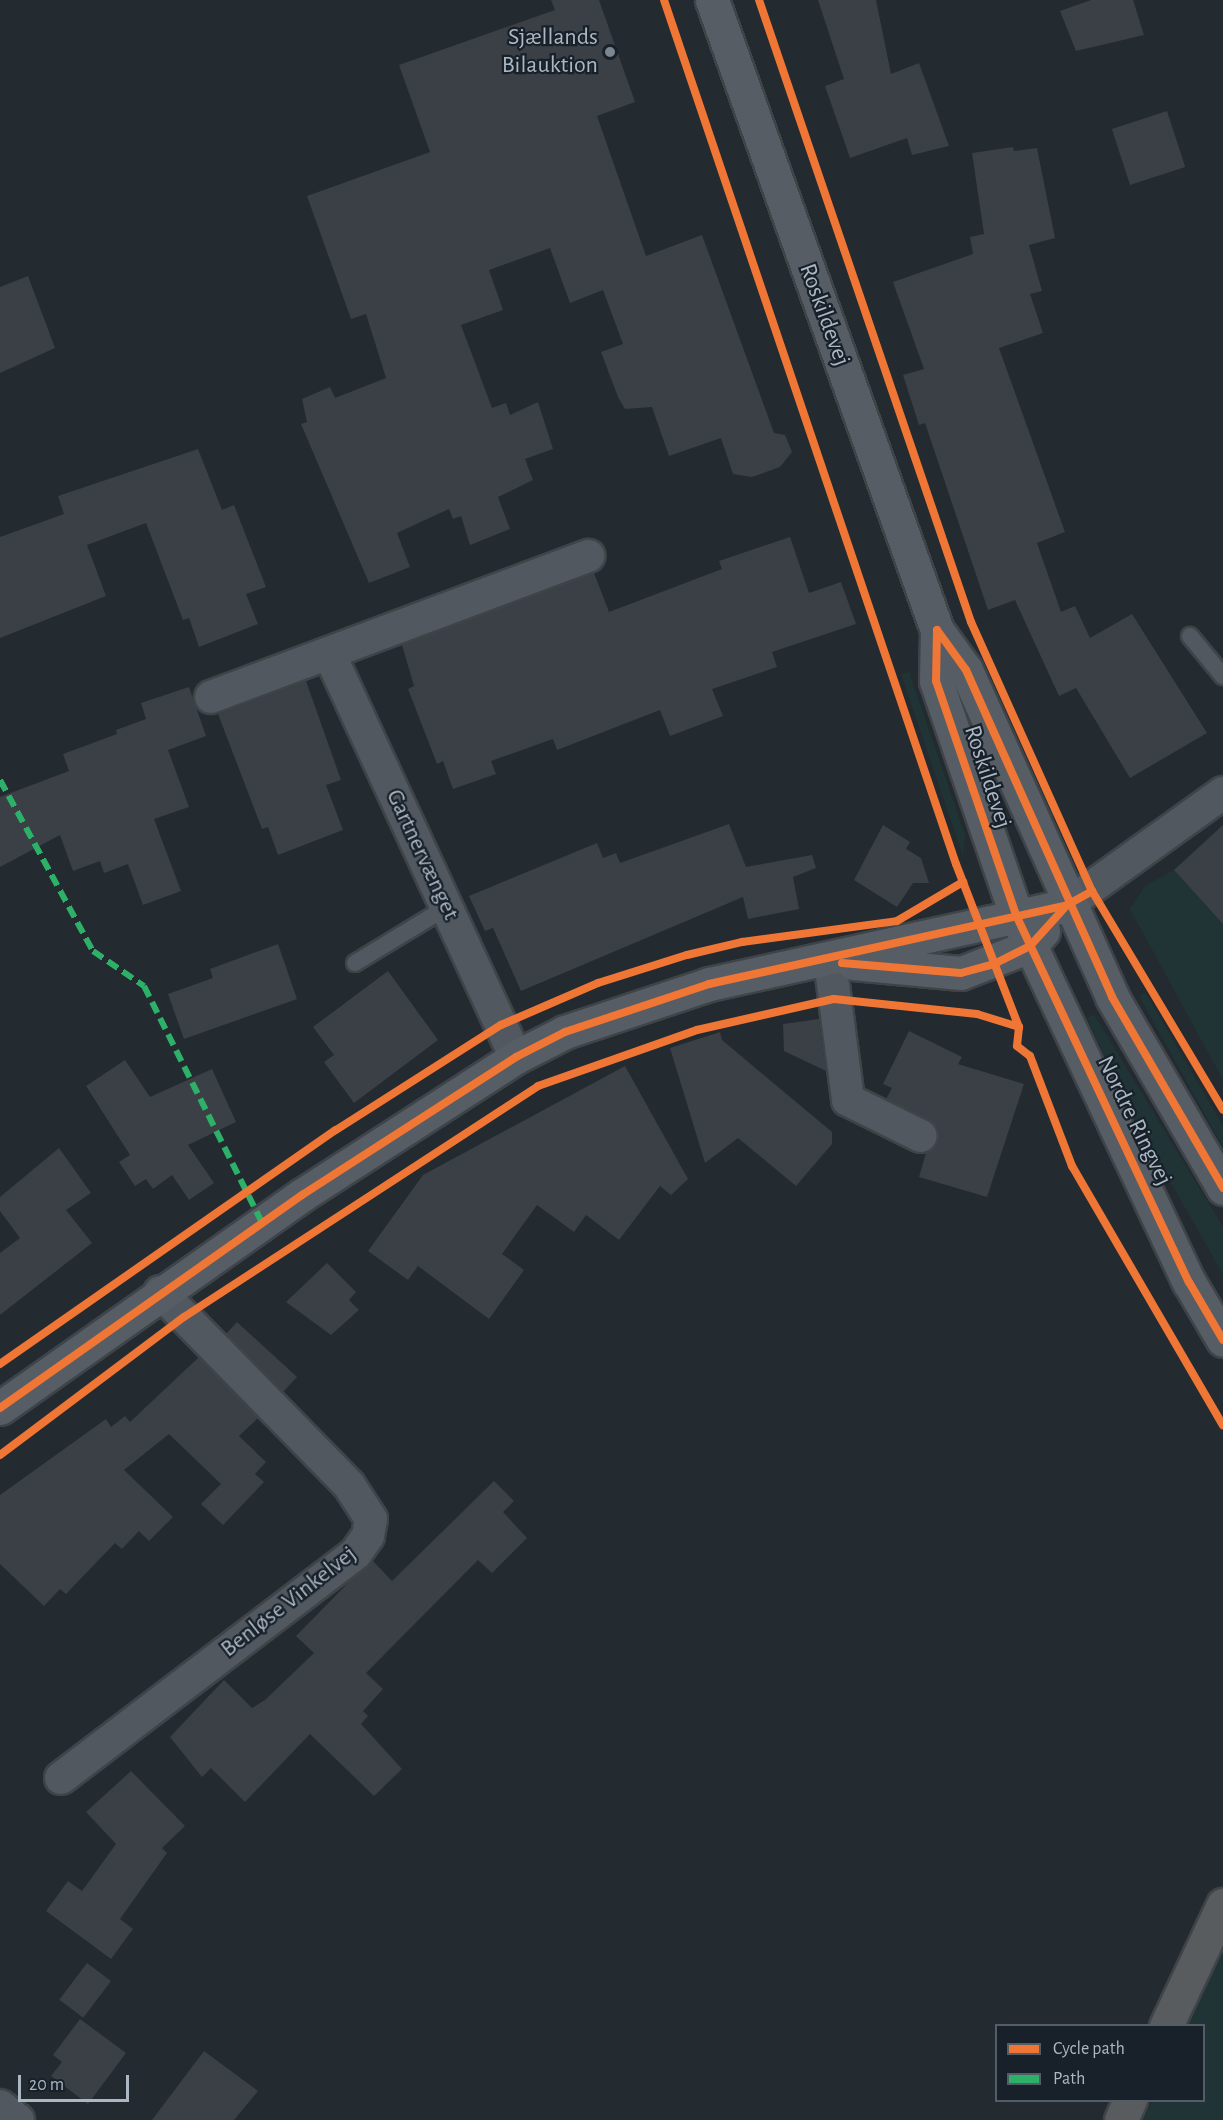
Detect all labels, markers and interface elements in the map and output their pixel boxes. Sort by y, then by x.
place label: Sjællands Bilauktion [502,24,598,80]
marker: Sjællands Bilauktion [603,45,617,59]
street label: Roskildevej [792,260,856,370]
street label: Roskildevej [957,722,1017,832]
street label: Gartnervænget [379,785,465,925]
street label: Nordre Ringvej [1090,1051,1178,1191]
street label: Benløse Vinkelvej [215,1540,363,1664]
legend [995,2024,1205,2102]
text: Cycle path [1053,2040,1125,2058]
scale bar [21,2063,132,2101]
text: Path [1053,2070,1085,2088]
text: 20 m [29,2076,64,2094]

